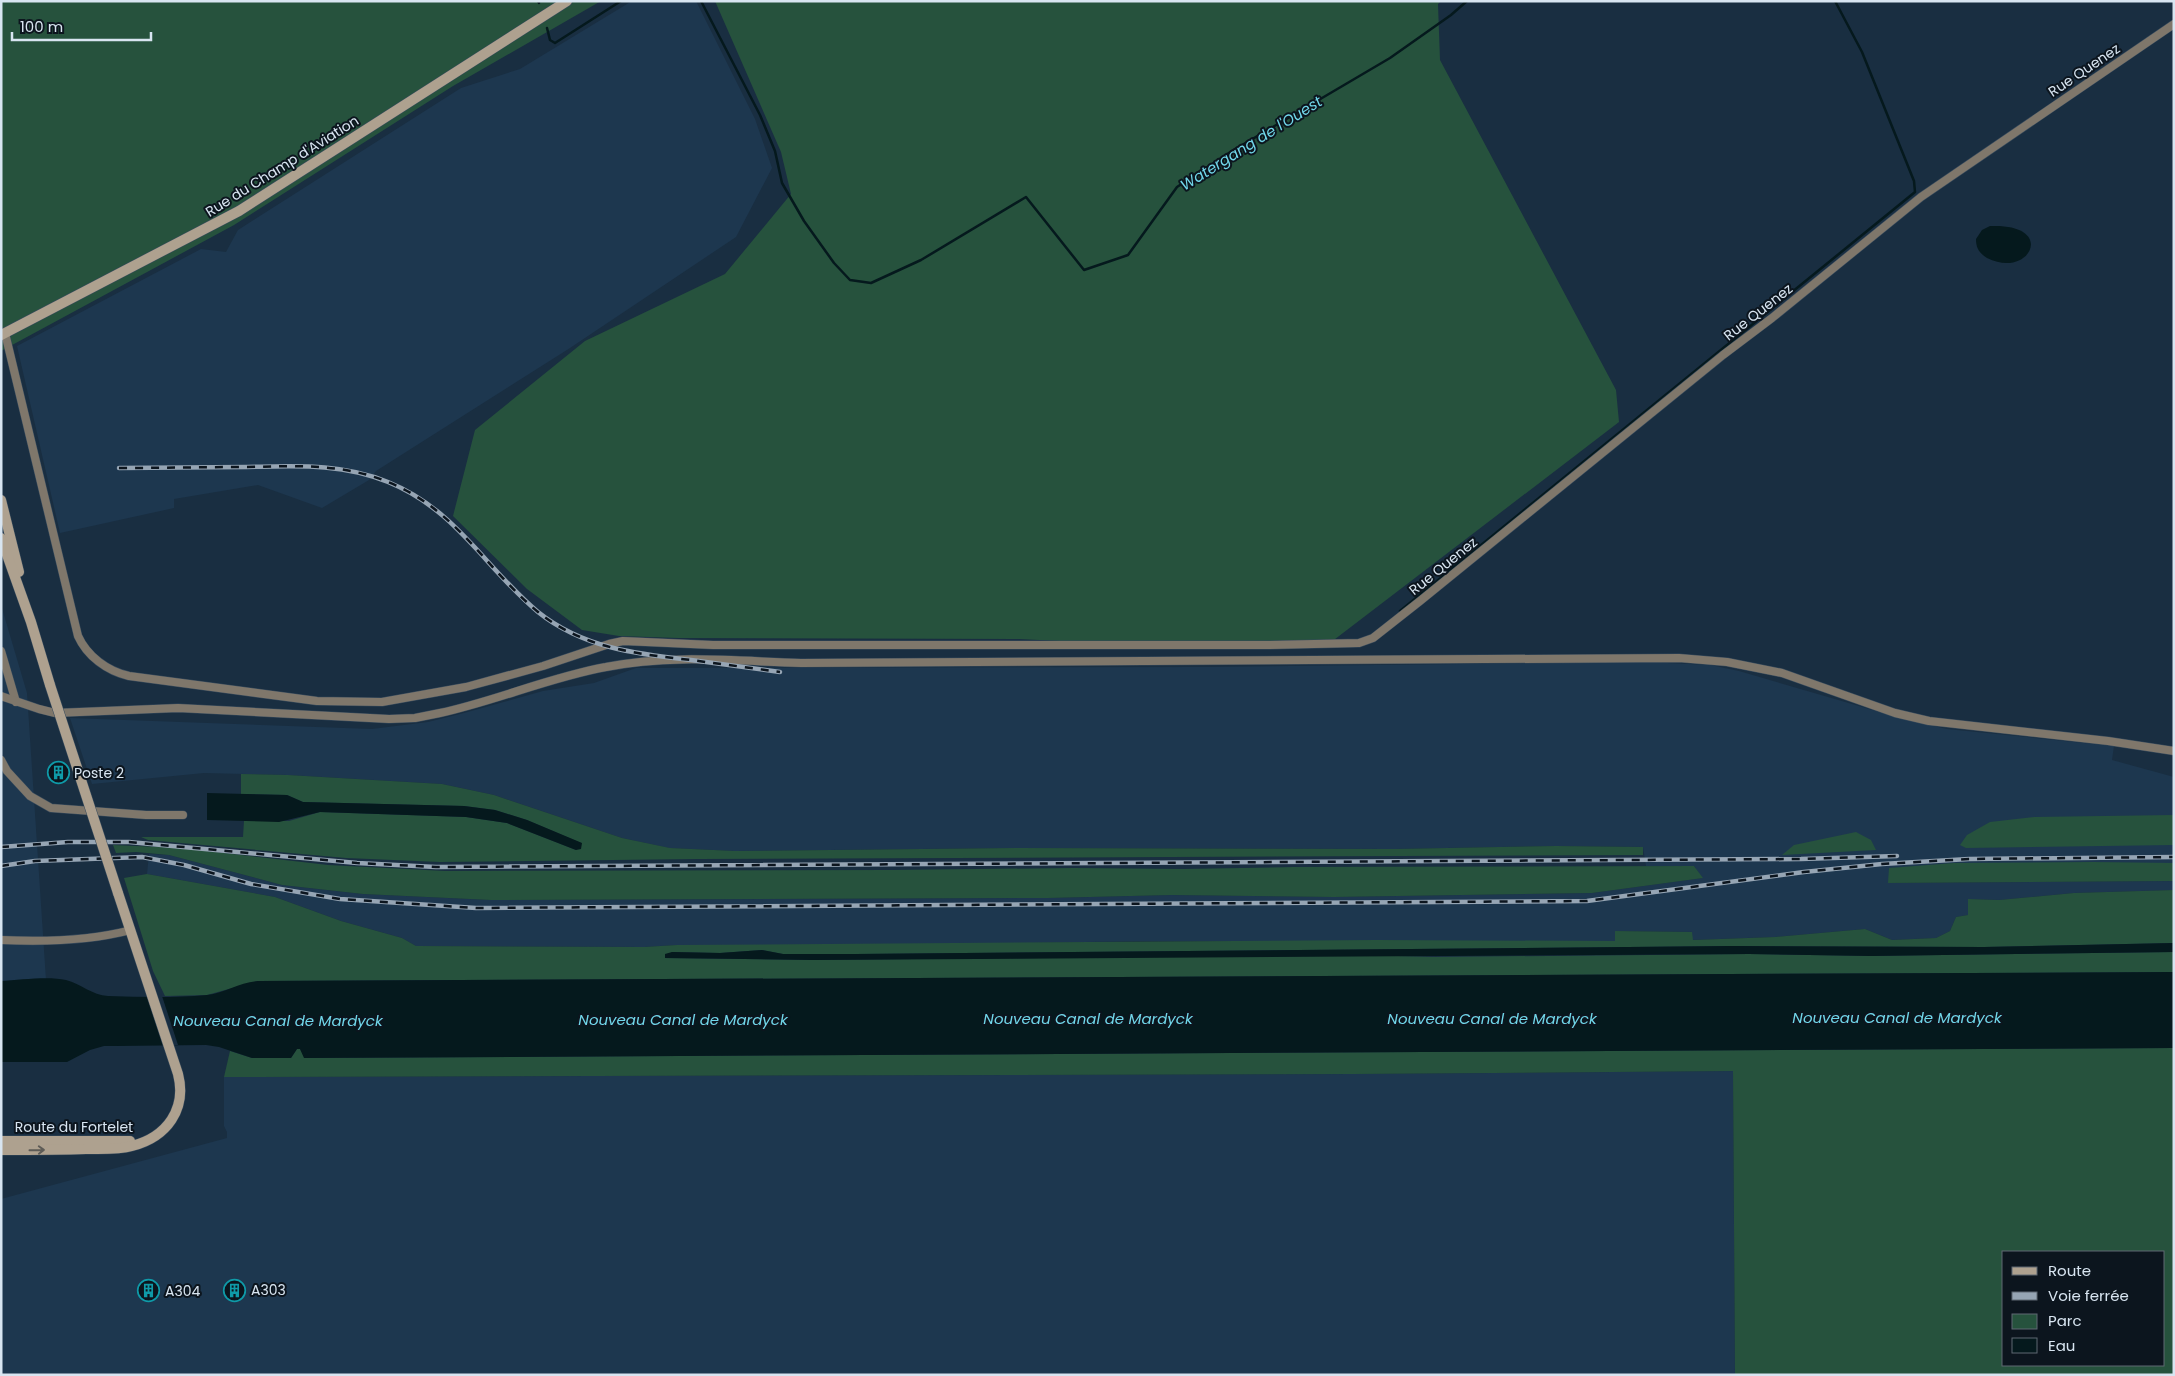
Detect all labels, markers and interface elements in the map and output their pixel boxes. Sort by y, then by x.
scale bar [12,10,151,42]
text: 100 m [20,16,63,37]
street label: Rue Quenez [2044,39,2124,101]
water label: Watergang de l'Ouest [1176,90,1326,195]
street label: Rue du Champ d'Aviation [202,111,362,221]
street label: Rue Quenez [1719,279,1797,345]
street label: Rue Quenez [1405,532,1481,600]
building icon: Poste 2 [46,761,70,785]
place label: Poste 2 [74,763,124,783]
water label: Nouveau Canal de Mardyck [1792,1007,2003,1028]
water label: Nouveau Canal de Mardyck [983,1008,1194,1029]
water label: Nouveau Canal de Mardyck [1387,1008,1598,1029]
water label: Nouveau Canal de Mardyck [578,1009,789,1030]
water label: Nouveau Canal de Mardyck [173,1010,384,1031]
street label: Route du Fortelet [15,1117,133,1137]
one-way arrow [28,1145,44,1155]
legend [2002,1251,2165,1366]
text: Route [2048,1260,2091,1281]
building icon: A303 [223,1278,247,1302]
building icon: A304 [137,1279,161,1303]
place label: A303 [251,1280,286,1300]
place label: A304 [165,1281,200,1301]
text: Voie ferrée [2048,1285,2129,1306]
text: Parc [2048,1310,2082,1331]
text: Eau [2048,1335,2075,1356]

